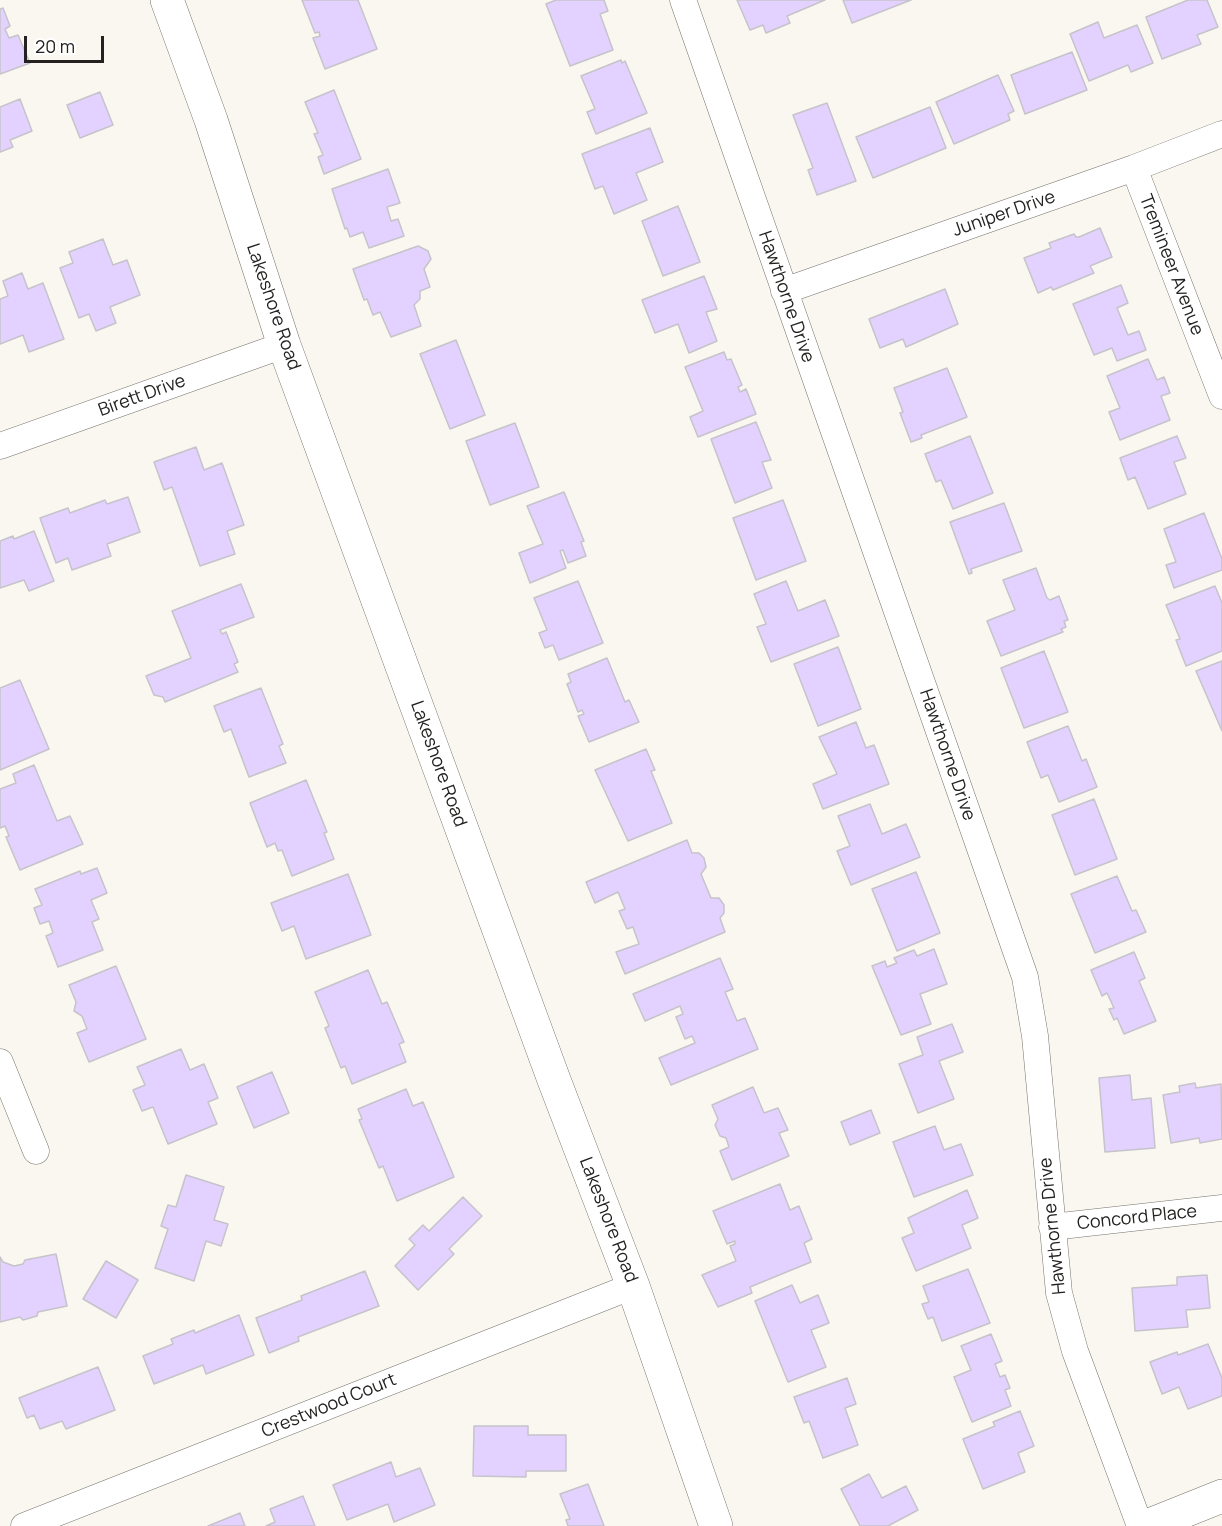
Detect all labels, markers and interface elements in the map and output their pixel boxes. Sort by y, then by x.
scale bar [27,24,106,62]
text: 20 m [35,34,75,58]
street label: Juniper Drive [950,186,1058,242]
street label: Tremineer Avenue [1134,191,1208,339]
street label: Hawthorne Drive [753,228,819,366]
street label: Lakeshore Road [241,241,305,373]
street label: Birett Drive [96,370,188,422]
street label: Hawthorne Drive [914,686,980,824]
street label: Lakeshore Road [405,698,471,830]
street label: Lakeshore Road [574,1154,642,1286]
street label: Hawthorne Drive [1035,1156,1071,1296]
street label: Concord Place [1076,1201,1198,1235]
street label: Crestwood Court [259,1369,399,1443]

